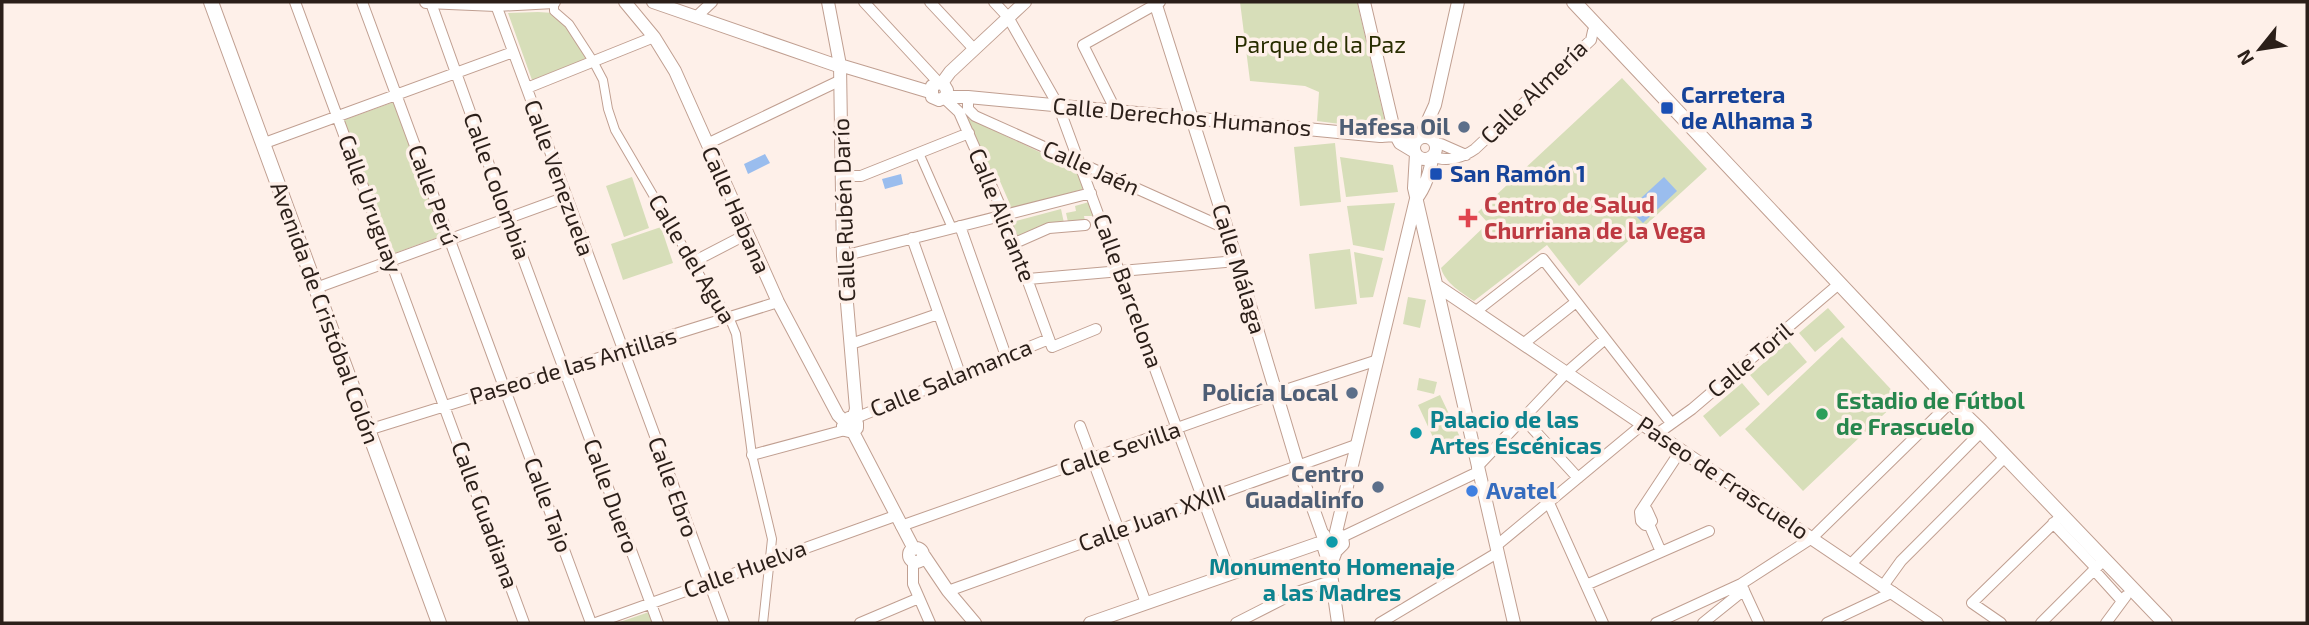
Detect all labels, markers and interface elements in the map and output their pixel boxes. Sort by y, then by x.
north arrow [2225,14,2295,84]
park label: Parque de la Paz [1234,30,1406,58]
street label: Calle Almería [1474,33,1593,149]
text: N [2231,46,2258,69]
place label: Carretera de Alhama 3 [1681,80,1813,134]
street label: Calle Derechos Humanos [1052,91,1313,141]
street label: Calle Venezuela [519,96,601,260]
marker: Carretera de Alhama 3 [1659,100,1675,116]
street label: Calle Colombia [458,108,538,263]
place label: Hafesa Oil [1339,112,1450,140]
street label: Calle Rubén Darío [826,118,860,303]
marker: Hafesa Oil [1456,119,1472,135]
street label: Calle Uruguay [333,131,409,277]
street label: Calle Jaén [1039,133,1144,201]
street label: Calle Perú [403,141,465,249]
street label: Calle Habana [696,141,777,278]
street label: Calle Alicante [963,144,1042,285]
place label: San Ramón 1 [1450,159,1586,187]
marker: San Ramón 1 [1428,166,1444,182]
street label: Avenida de Cristóbal Colón [265,178,386,448]
street label: Calle del Agua [643,189,742,328]
place label: Centro de Salud Churriana de la Vega [1484,190,1706,244]
street label: Calle Málaga [1207,200,1273,337]
marker: Centro de Salud Churriana de la Vega [1458,208,1478,228]
street label: Calle Barcelona [1088,210,1170,372]
street label: Calle Toril [1701,316,1798,403]
street label: Paseo de las Antillas [466,320,680,410]
street label: Calle Salamanca [866,332,1036,422]
place label: Policía Local [1202,378,1338,406]
marker: Policía Local [1344,385,1360,401]
place label: Estadio de Fútbol de Frascuelo [1836,386,2025,440]
place label: Palacio de las Artes Escénicas [1430,405,1602,459]
marker: Estadio de Fútbol de Frascuelo [1814,406,1830,422]
street label: Paseo de Frascuelo [1632,409,1815,545]
street label: Calle Sevilla [1055,414,1184,482]
marker: Palacio de las Artes Escénicas [1408,425,1424,441]
street label: Calle Ebro [643,433,705,541]
street label: Calle Duero [578,435,646,557]
street label: Calle Guadiana [446,437,526,592]
street label: Calle Tajo [519,453,579,556]
place label: Centro Guadalinfo [1245,459,1364,513]
place label: Avatel [1486,476,1557,504]
street label: Calle Juan XXIII [1074,477,1229,557]
marker: Centro Guadalinfo [1370,479,1386,495]
marker: Avatel [1464,483,1480,499]
street label: Calle Huelva [679,533,810,603]
marker: Monumento Homenaje a las Madres [1324,534,1340,550]
place label: Monumento Homenaje a las Madres [1209,552,1455,606]

